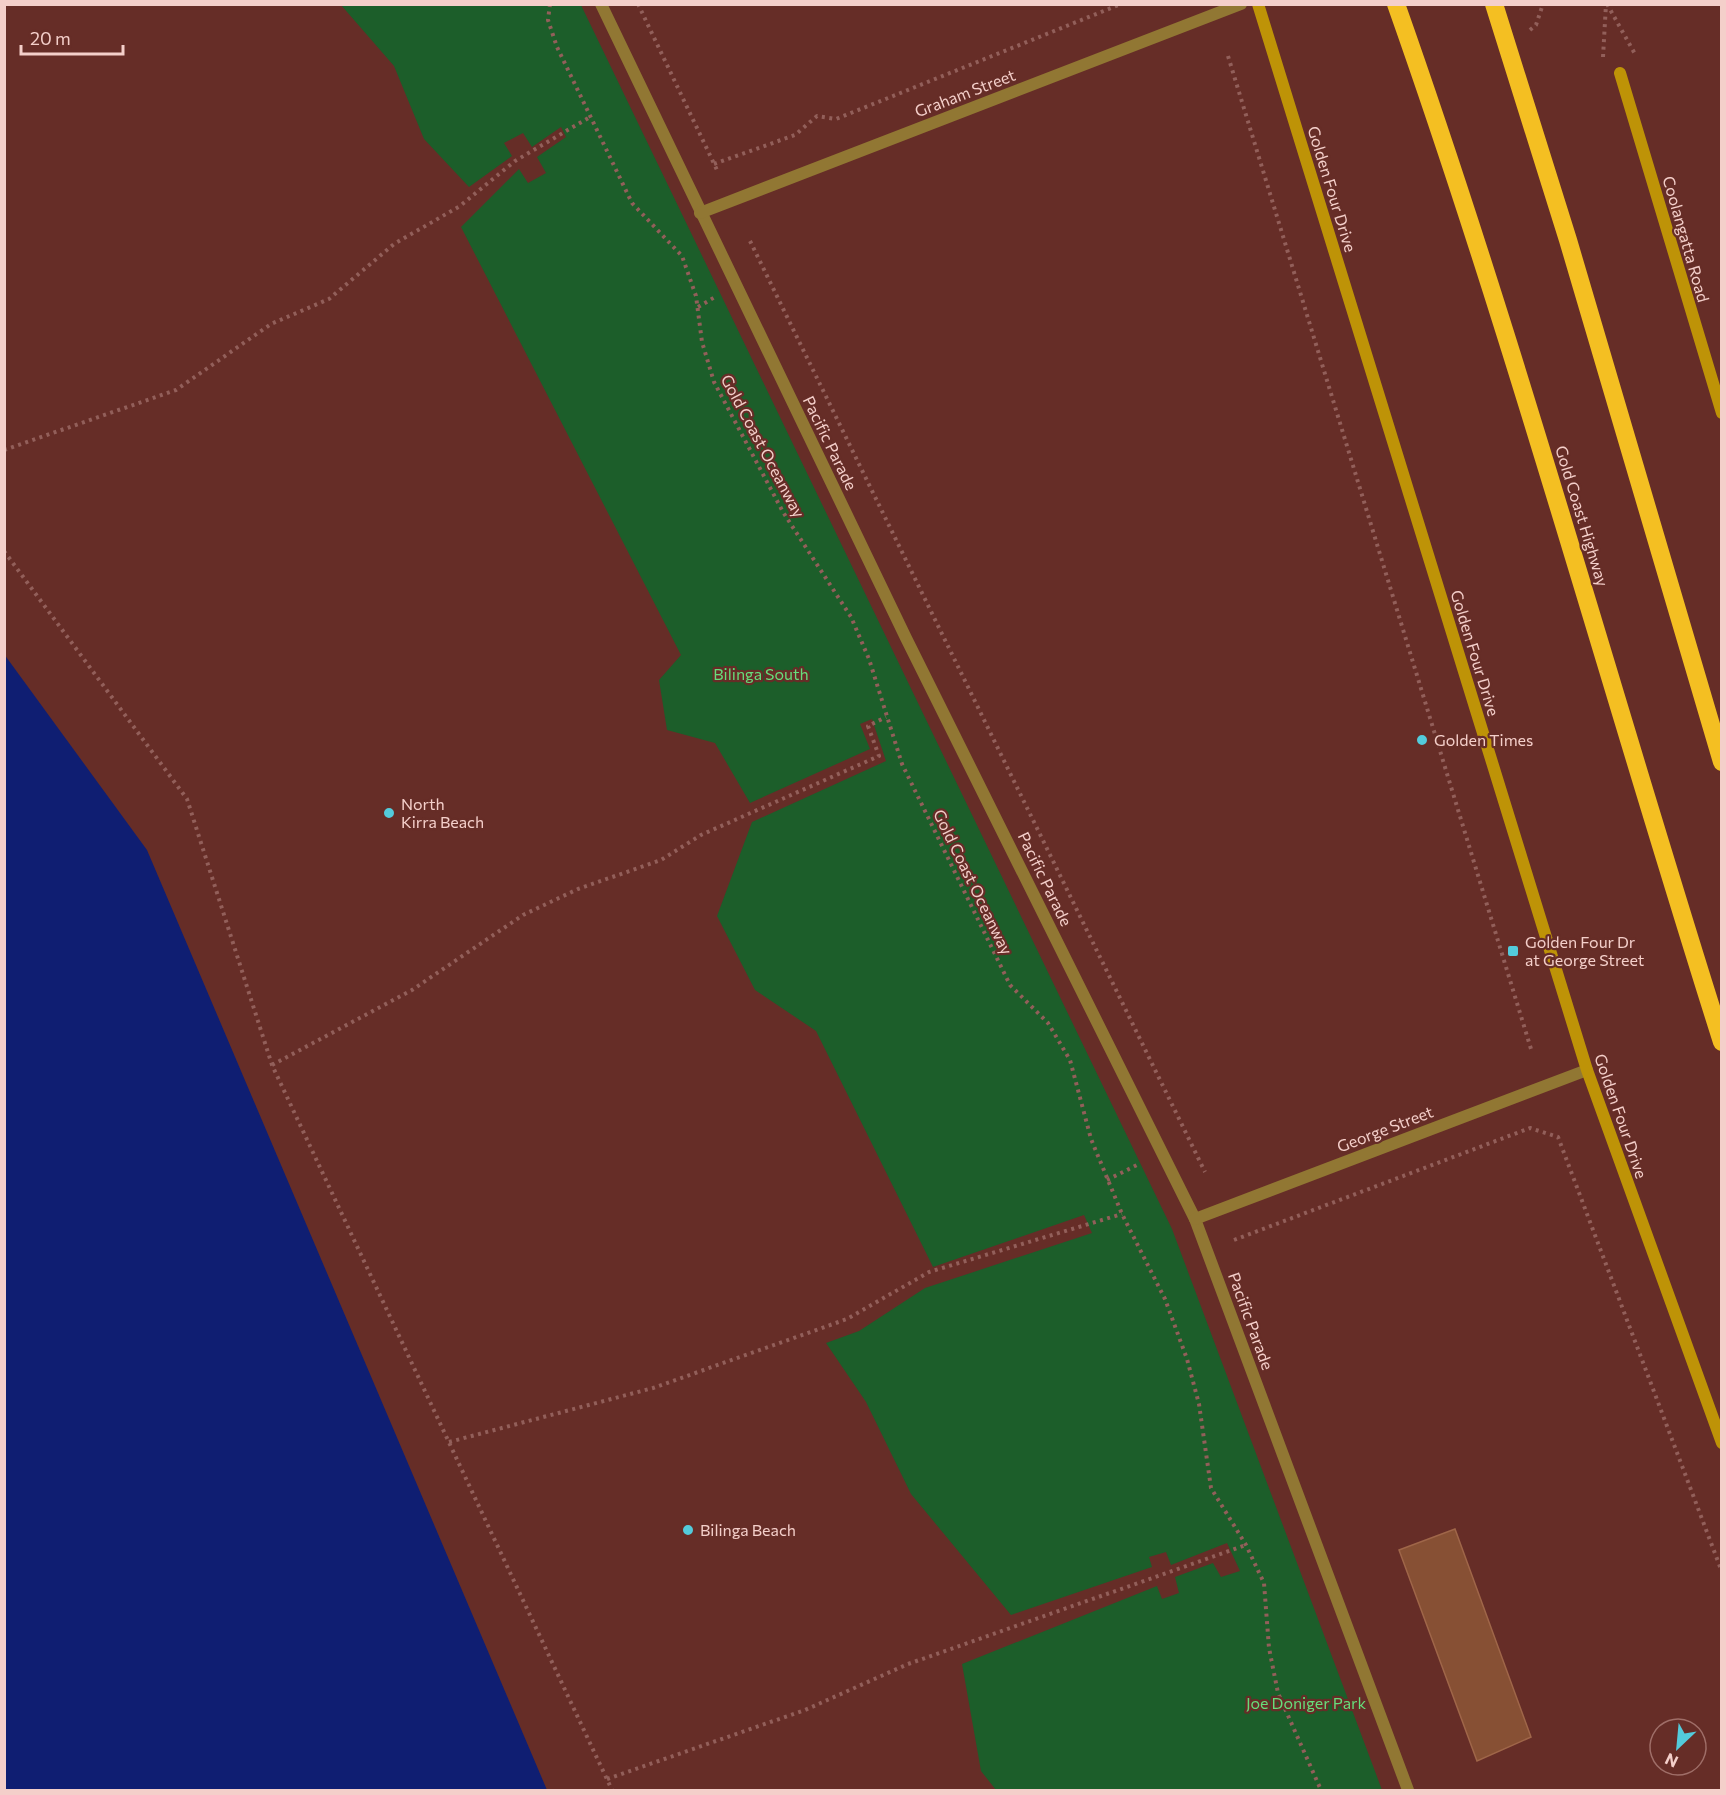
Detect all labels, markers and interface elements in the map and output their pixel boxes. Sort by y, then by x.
scale bar [21,18,123,56]
text: 20 m [30,27,71,49]
street label: Graham Street [912,64,1018,120]
street label: Golden Four Drive [1304,124,1361,254]
street label: Coolangatta Road [1659,174,1714,304]
street label: Gold Coast Oceanway [718,371,809,521]
street label: Pacific Parade [799,393,861,493]
street label: Gold Coast Highway [1552,443,1613,589]
street label: Golden Four Drive [1447,588,1504,718]
park label: Bilinga South [713,664,809,683]
place label: Golden Times [1434,730,1533,749]
marker: Golden Times [1415,733,1429,747]
place label: North Kirra Beach [401,794,484,831]
marker: North Kirra Beach [382,806,396,820]
street label: Gold Coast Oceanway [930,806,1017,958]
street label: Pacific Parade [1014,829,1076,929]
place label: Golden Four Dr at George Street [1525,932,1645,969]
marker: Golden Four Dr at George Street [1506,944,1520,958]
street label: Golden Four Drive [1591,1051,1652,1181]
street label: George Street [1334,1101,1436,1156]
street label: Pacific Parade [1225,1269,1278,1372]
place label: Bilinga Beach [700,1520,796,1539]
marker: Bilinga Beach [681,1523,695,1537]
park label: Joe Doniger Park [1246,1693,1366,1712]
north arrow [1648,1717,1708,1777]
text: N [1662,1750,1681,1772]

